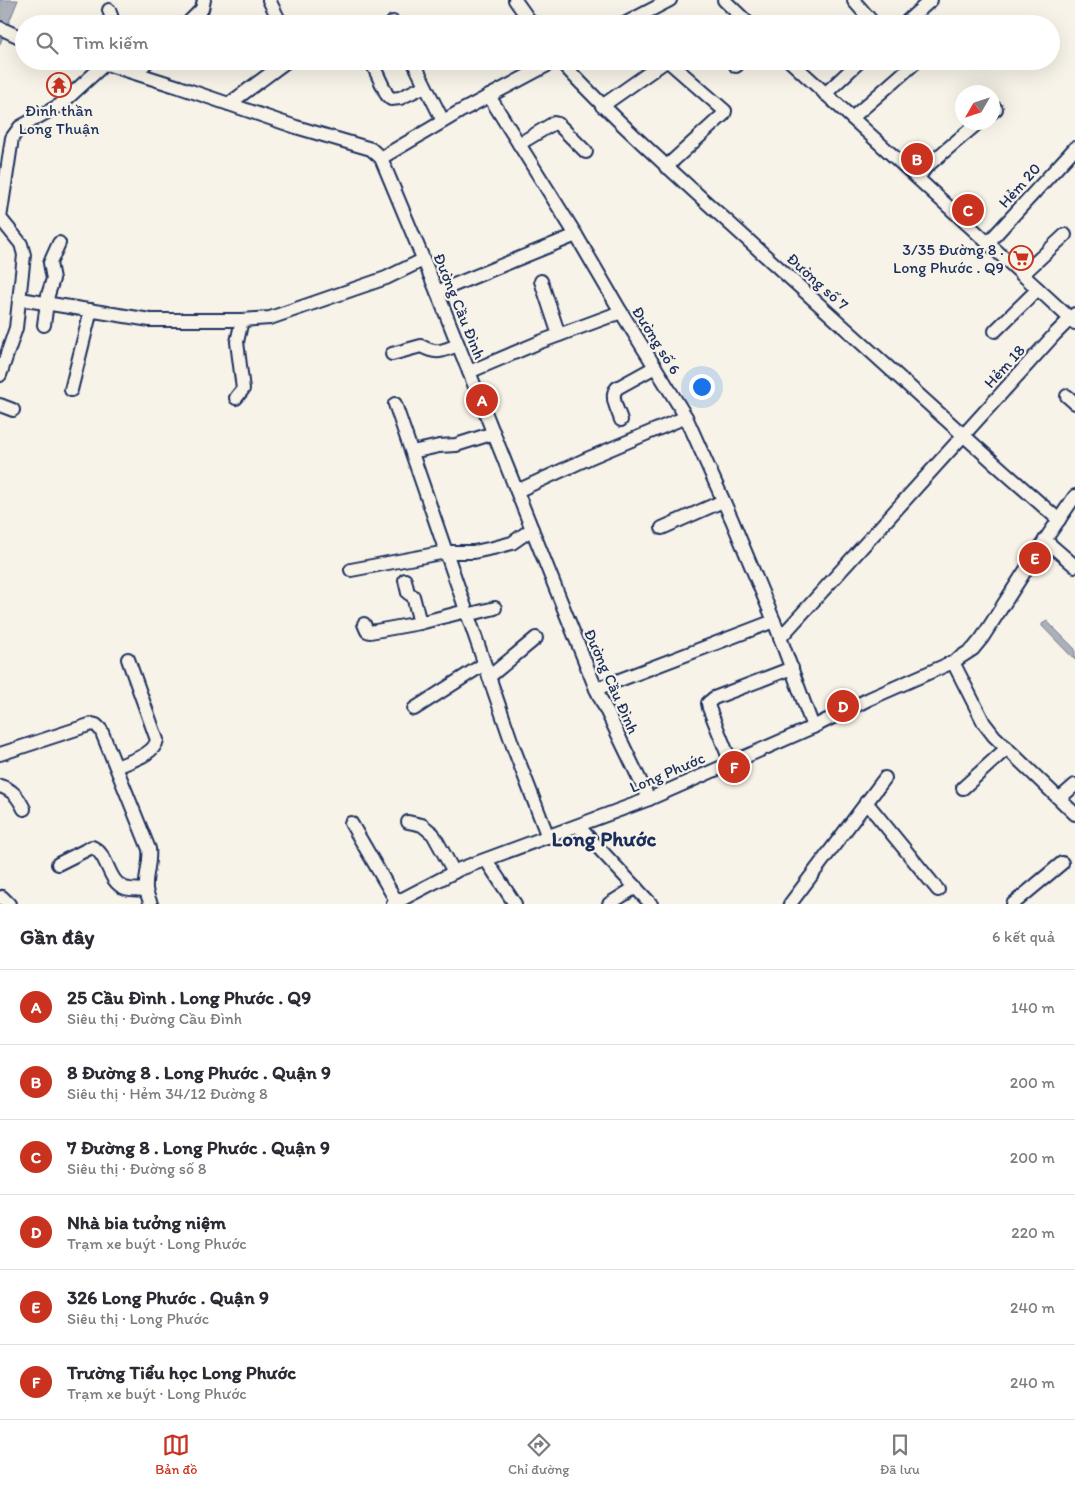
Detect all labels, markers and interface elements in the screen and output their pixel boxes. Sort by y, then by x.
search box [15,15,1060,70]
icon: search [33,29,61,57]
text: Tìm kiếm [73,31,148,54]
temple icon: Đình thần Long Thuận [46,72,72,98]
north arrow [955,85,1000,130]
place label: Đình thần Long Thuận [19,101,99,138]
pin: B [901,140,933,178]
street label: Hẻm 20 [994,159,1045,212]
pin: C [952,191,984,229]
place label: 3/35 Đường 8 . Long Phước . Q9 [893,240,1004,277]
supermarket icon: 3/35 Đường 8 . Long Phước . Q9 [1008,245,1034,271]
street label: Đường số 7 [783,249,852,314]
street label: Đường Cầu Đình [430,250,489,362]
street label: Đường số 6 [628,303,685,378]
street label: Hẻm 18 [980,341,1029,392]
your location [689,374,715,400]
pin: A [466,381,498,419]
pin: E [1019,539,1051,577]
street label: Đường Cầu Đình [580,626,643,736]
pin: D [827,687,859,725]
street label: Long Phước [627,748,708,797]
pin: F [718,748,750,786]
district label: Long Phước [552,826,657,852]
text: Gần đây [20,924,94,949]
text: 6 kết quả [992,927,1055,946]
text: 25 Cầu Đình . Long Phước . Q9 [67,986,311,1009]
text: A [31,998,41,1017]
text: 140 m [1011,998,1055,1017]
text: Siêu thị · Đường Cầu Đình [67,1009,242,1028]
text: 8 Đường 8 . Long Phước . Quận 9 [67,1061,331,1084]
text: B [31,1073,41,1092]
text: 200 m [1010,1073,1055,1092]
text: Siêu thị · Hẻm 34/12 Đường 8 [67,1084,268,1103]
text: 7 Đường 8 . Long Phước . Quận 9 [67,1136,330,1159]
text: C [31,1148,41,1167]
text: 200 m [1010,1148,1055,1167]
text: Siêu thị · Đường số 8 [67,1159,206,1178]
text: Nhà bia tưởng niệm [67,1211,226,1234]
text: D [31,1223,41,1242]
text: 220 m [1011,1223,1055,1242]
text: Trạm xe buýt · Long Phước [67,1234,247,1253]
text: 326 Long Phước . Quận 9 [67,1286,269,1309]
text: E [32,1298,40,1317]
text: 240 m [1010,1298,1055,1317]
text: Siêu thị · Long Phước [67,1309,209,1328]
text: Trường Tiểu học Long Phước [67,1361,296,1384]
text: F [32,1373,40,1392]
text: 240 m [1010,1373,1055,1392]
text: Trạm xe buýt · Long Phước [67,1384,247,1403]
tab: Bản đồ [155,1431,198,1478]
tab: Chỉ đường [508,1431,569,1478]
tab: Đã lưu [880,1431,920,1478]

